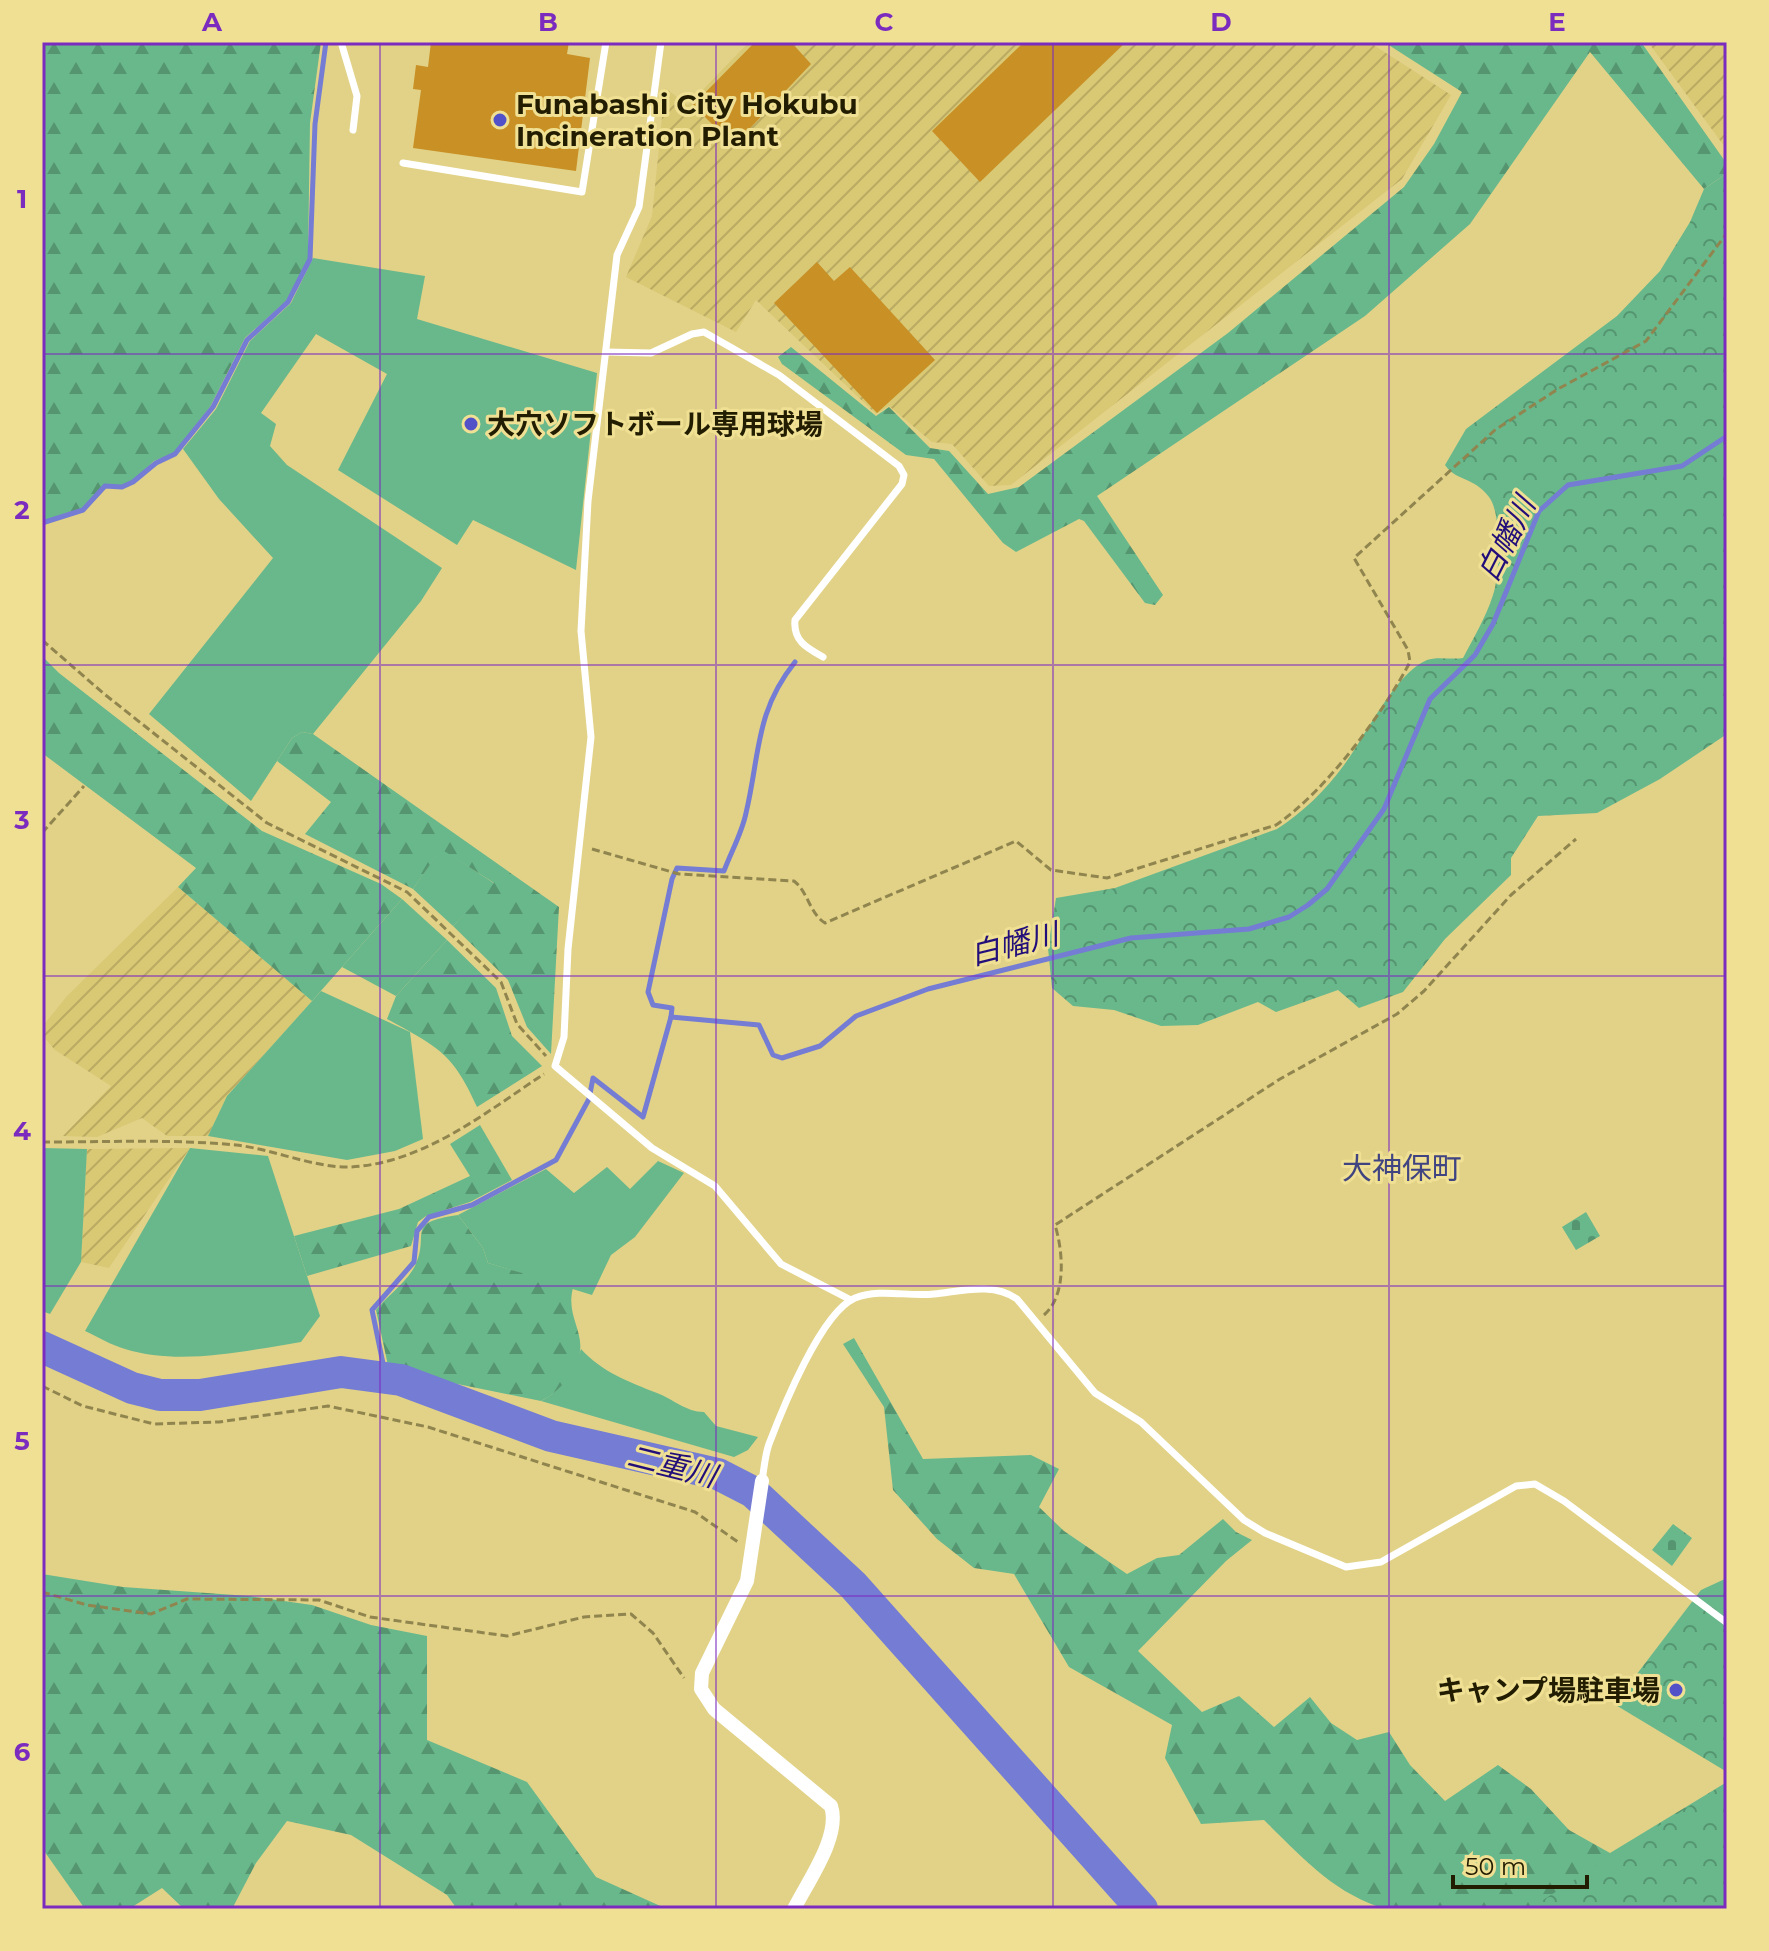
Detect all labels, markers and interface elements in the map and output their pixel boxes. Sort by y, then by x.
text: A [201,6,223,38]
text: B [538,6,558,38]
text: C [875,6,894,38]
text: D [1210,6,1232,38]
text: E [1548,6,1566,38]
place label: Funabashi City Hokubu Incineration Plant [516,87,858,153]
marker: Funabashi City Hokubu Incineration Plant [491,111,509,129]
text: 1 [17,183,27,215]
place label: 大穴ソフトボール専用球場 [487,407,823,441]
marker: 大穴ソフトボール専用球場 [462,415,480,433]
water label: 白幡川 [1469,488,1544,587]
text: 2 [14,494,30,526]
text: 3 [13,804,30,836]
water label: 白幡川 [966,914,1065,973]
text: 4 [13,1115,31,1147]
district label: 大神保町 [1342,1150,1462,1187]
text: 5 [14,1425,30,1457]
water label: 二重川 [624,1437,723,1496]
place label: キャンプ場駐車場 [1437,1673,1660,1707]
marker: キャンプ場駐車場 [1667,1681,1685,1699]
text: 6 [14,1736,31,1768]
scale bar [1453,1839,1587,1889]
text: 50 m [1465,1852,1526,1881]

